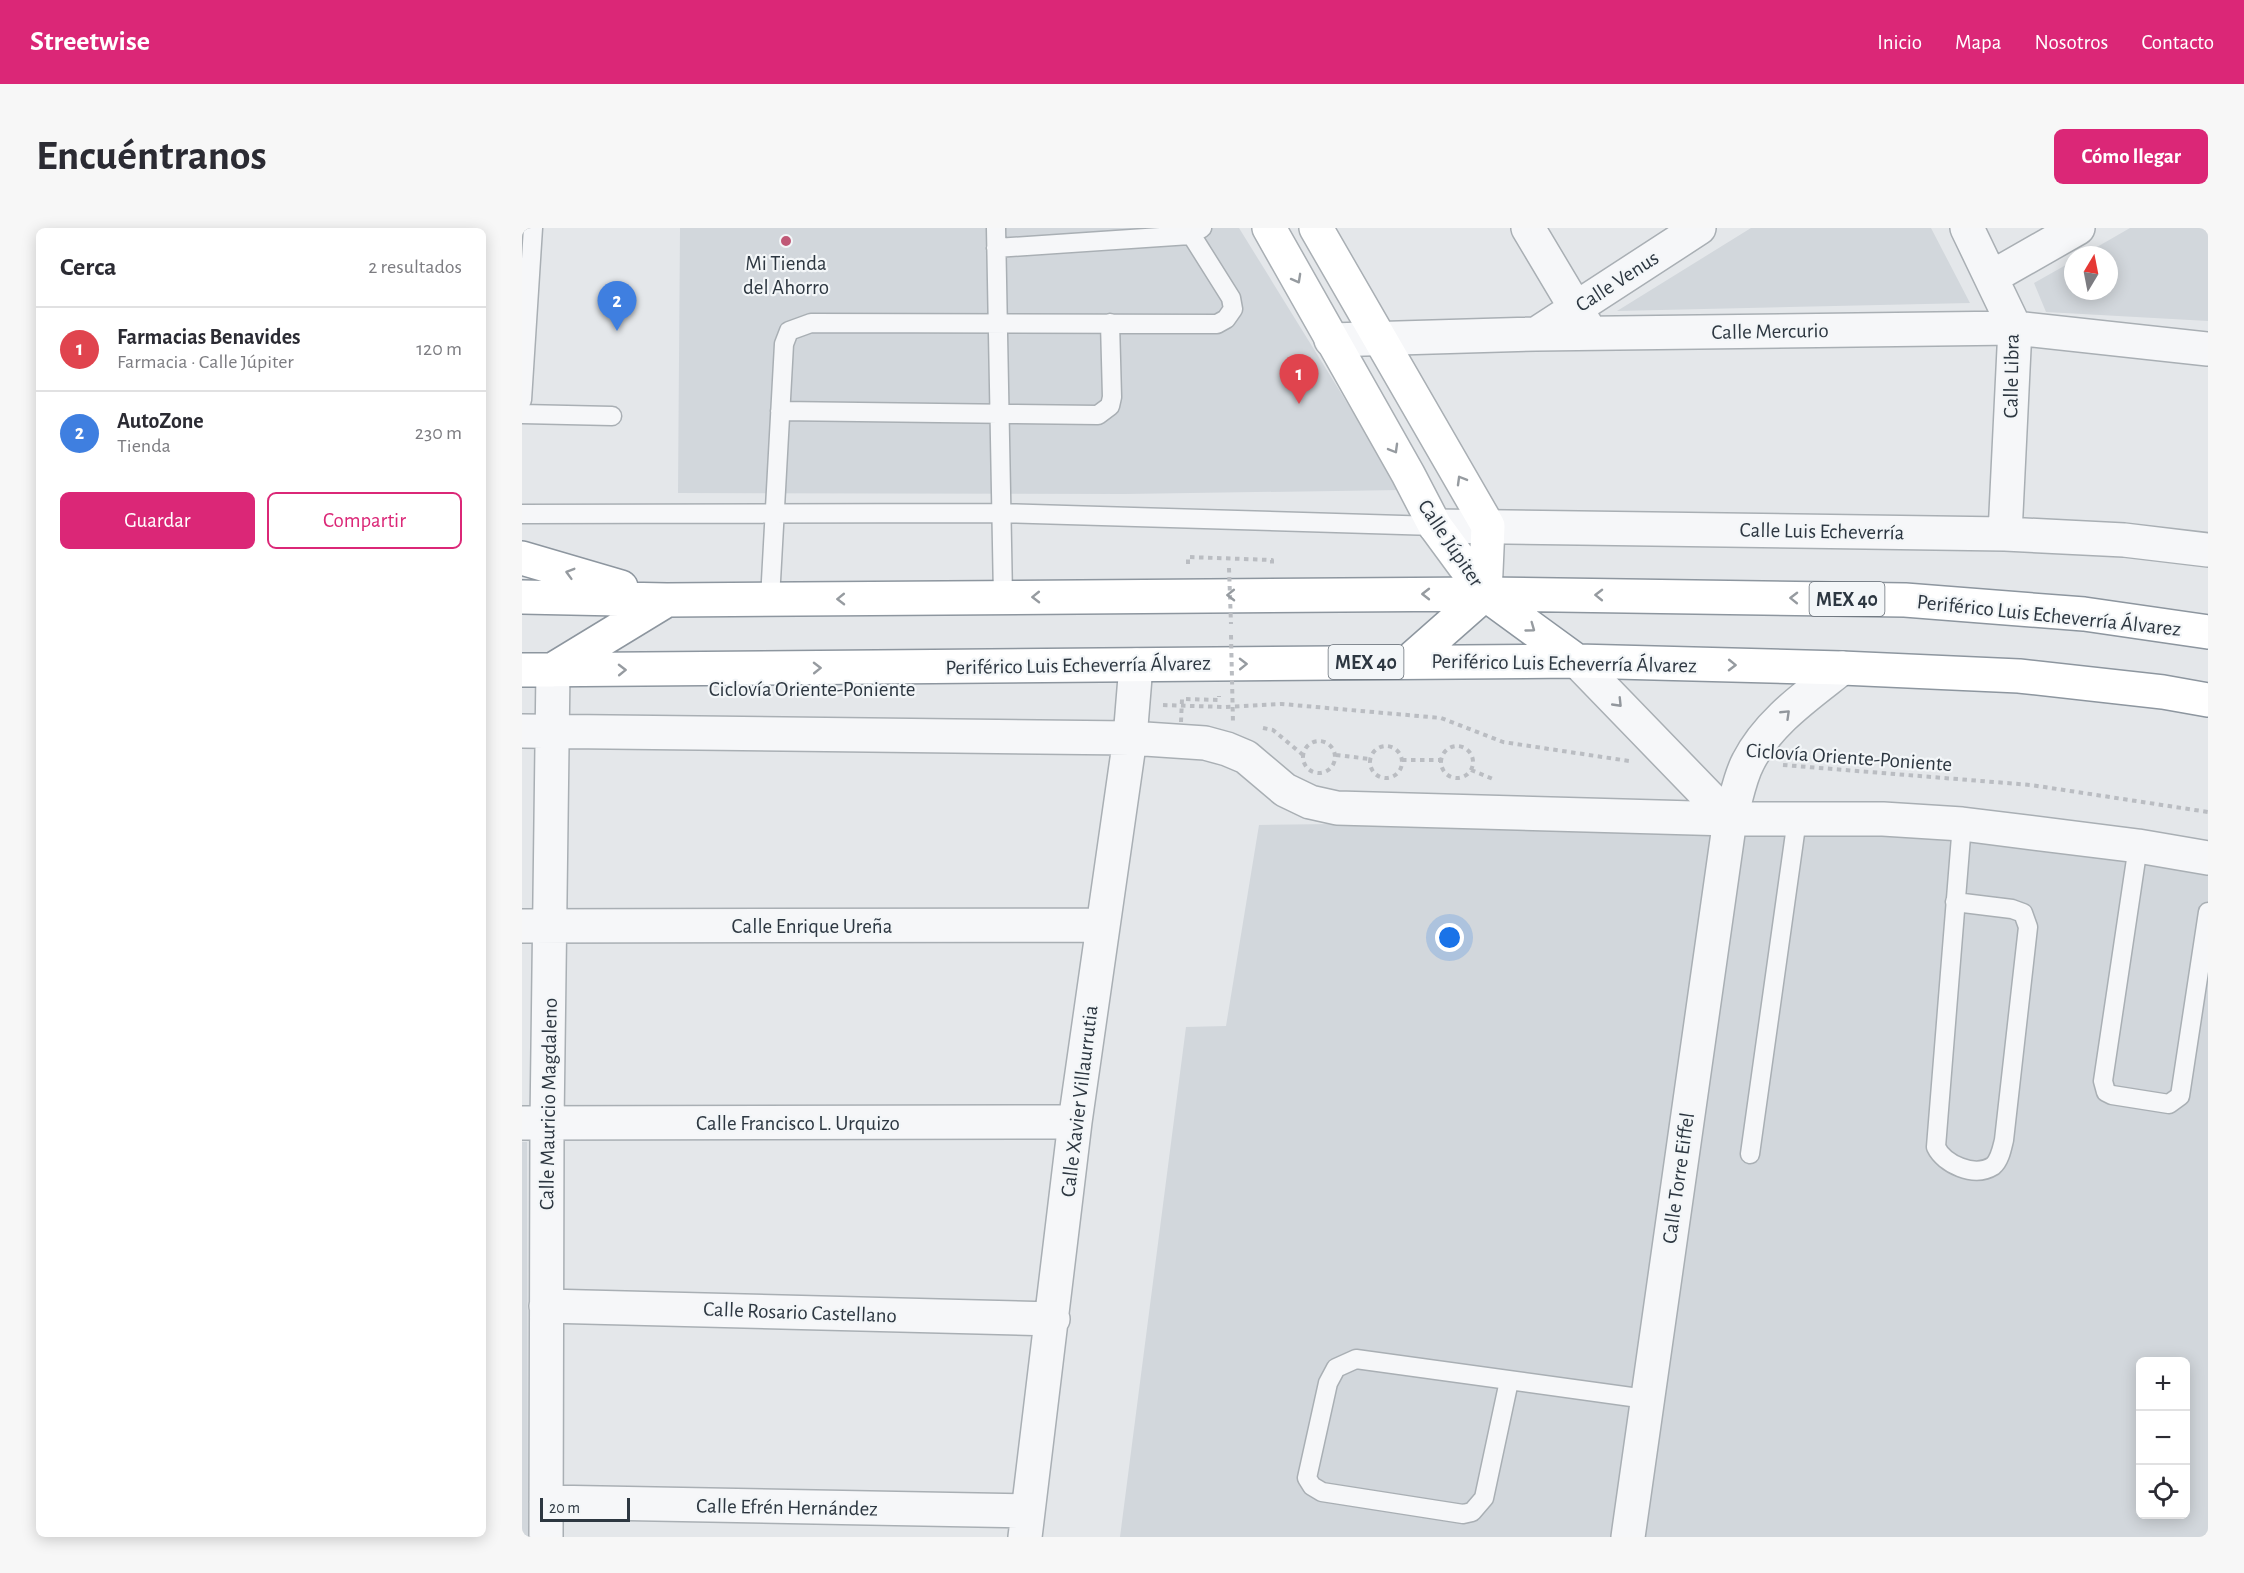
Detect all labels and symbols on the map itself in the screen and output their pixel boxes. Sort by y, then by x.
marker: Mi Tienda del Ahorro [779,234,793,248]
north arrow [2064,246,2118,300]
street label: Calle Venus [1572,247,1662,316]
place label: Mi Tienda del Ahorro [743,253,829,298]
one-way arrow [1290,273,1301,283]
pin: 2 [598,282,637,331]
street label: Calle Mercurio [1711,320,1829,343]
street label: Calle Libra [2000,333,2023,419]
pin: 1 [1280,354,1318,404]
one-way arrow [1386,443,1398,453]
one-way arrow [1457,476,1468,486]
street label: Calle Júpiter [1414,496,1487,591]
street label: Calle Luis Echeverría [1739,520,1905,543]
one-way arrow [565,568,576,580]
road number: MEX 40 [1810,582,1884,616]
one-way arrow [1422,588,1431,600]
one-way arrow [1227,589,1236,601]
one-way arrow [1595,589,1604,602]
street label: Periférico Luis Echeverría Álvarez [1916,589,2182,640]
one-way arrow [1032,591,1041,603]
one-way arrow [837,592,846,605]
one-way arrow [1790,592,1799,604]
one-way arrow [1524,620,1535,631]
road number: MEX 40 [1328,645,1404,679]
street label: Periférico Luis Echeverría Álvarez [1431,649,1697,676]
street label: Periférico Luis Echeverría Álvarez [945,651,1211,678]
one-way arrow [1239,658,1248,670]
one-way arrow [1728,659,1737,671]
one-way arrow [813,662,822,674]
one-way arrow [618,664,627,676]
street label: Ciclovía Oriente-Poniente [709,679,915,700]
one-way arrow [1611,696,1622,706]
one-way arrow [1780,710,1790,721]
street label: Ciclovía Oriente-Poniente [1745,740,1953,775]
street label: Calle Enrique Ureña [732,916,893,937]
your location [1435,923,1464,952]
street label: Calle Mauricio Magdaleno [536,998,561,1210]
street label: Calle Xavier Villaurrutia [1057,1004,1102,1198]
street label: Calle Torre Eiffel [1659,1111,1698,1245]
street label: Calle Francisco L. Urquizo [696,1113,900,1134]
street label: Calle Rosario Castellano [703,1299,897,1326]
scale bar [540,1495,630,1522]
street label: Calle Efrén Hernández [696,1495,878,1520]

